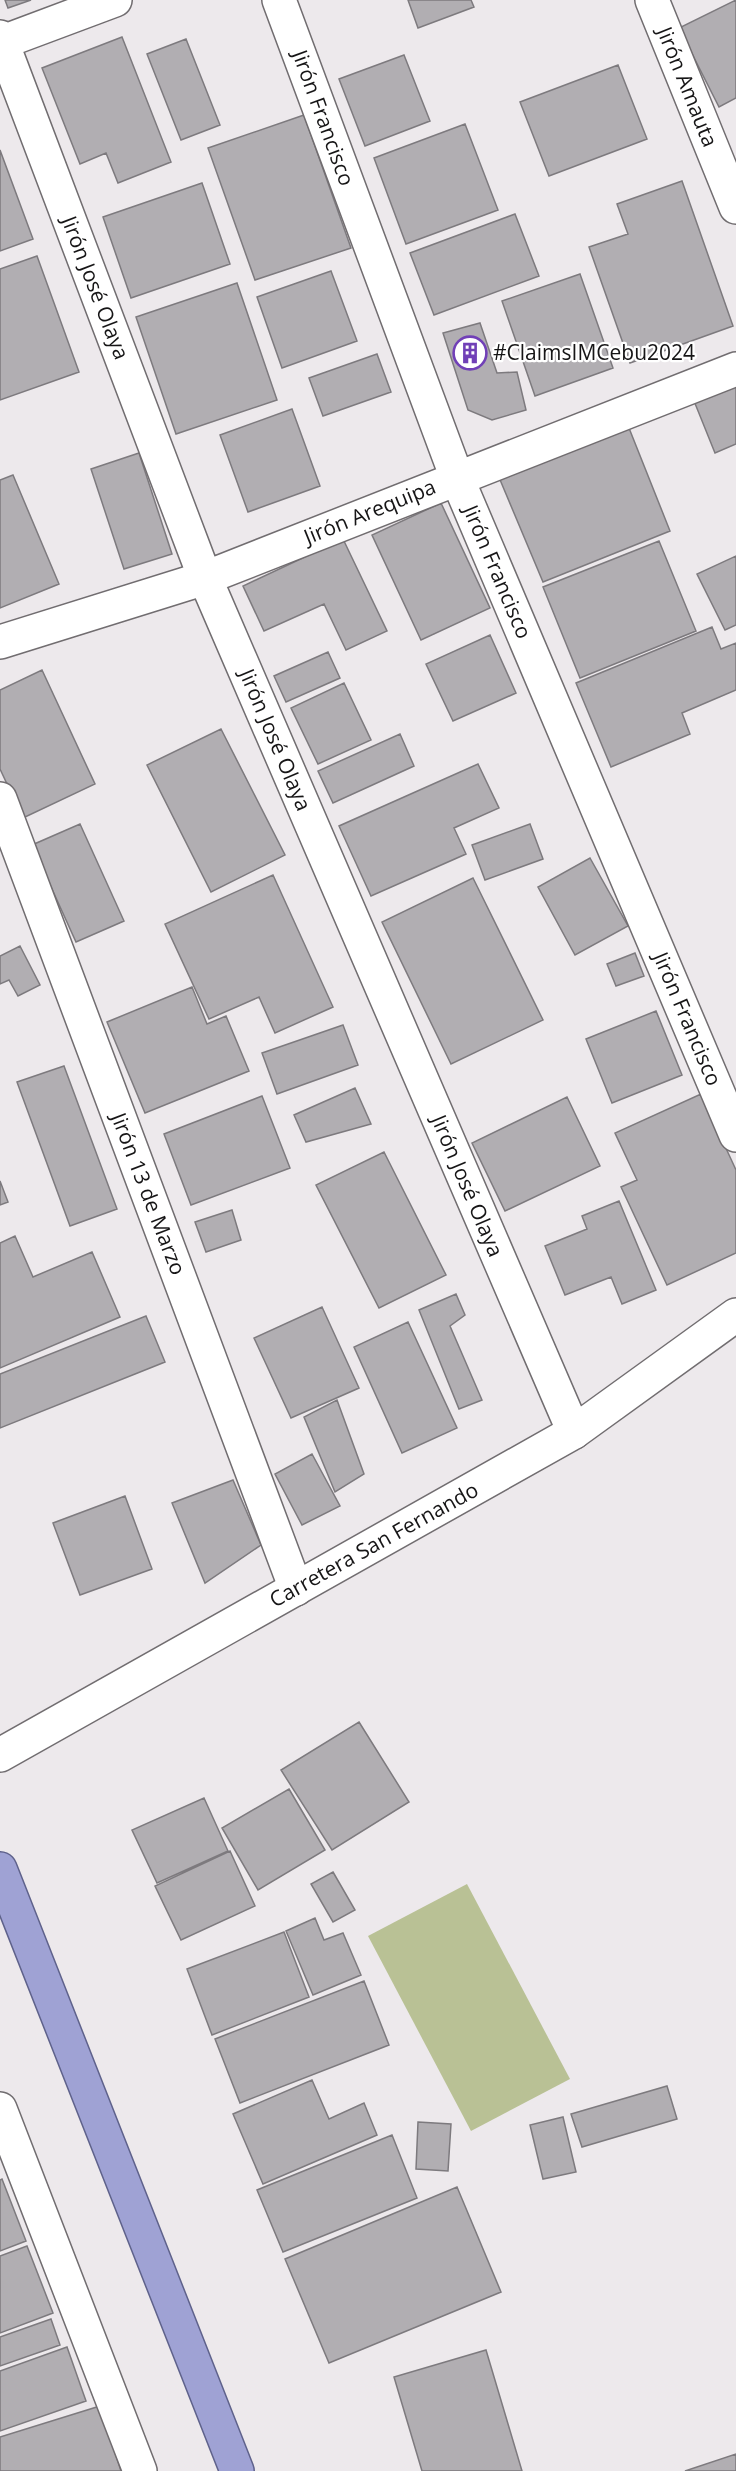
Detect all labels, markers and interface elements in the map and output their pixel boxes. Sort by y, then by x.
street label: Jirón Amauta [650,21,725,151]
street label: Jirón Francisco [286,44,361,189]
street label: Jirón José Olaya [55,210,136,363]
building icon: #ClaimsIMCebu2024 [452,335,488,371]
place label: #ClaimsIMCebu2024 [493,338,695,366]
street label: Jirón Arequipa [298,472,440,551]
street label: Jirón Francisco [456,499,539,643]
street label: Jirón José Olaya [233,663,318,815]
street label: Jirón Francisco [646,946,729,1090]
street label: Jirón 13 de Marzo [104,1107,193,1279]
street label: Jirón José Olaya [425,1109,510,1261]
street label: Carretera San Fernando [264,1475,483,1613]

